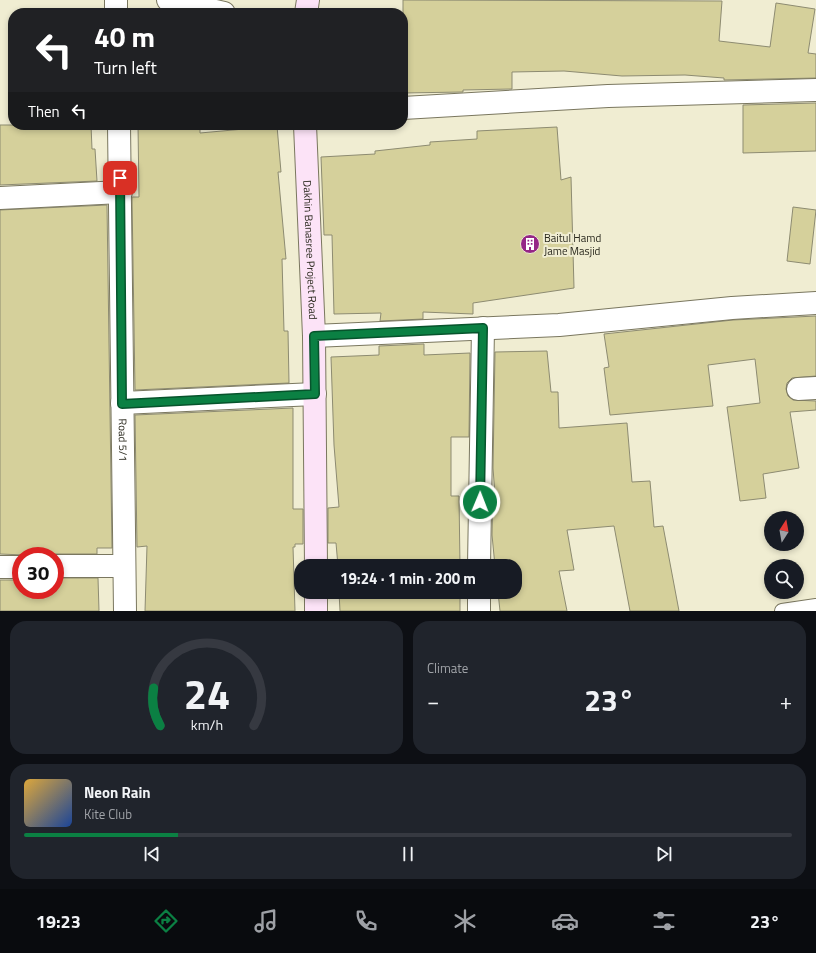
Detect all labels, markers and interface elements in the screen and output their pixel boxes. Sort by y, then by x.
text: 40 m [94,15,155,58]
icon: left [28,24,80,76]
text: Turn left [94,54,157,81]
text: Then [28,100,60,123]
icon: left [68,100,90,122]
pin [103,161,137,195]
icon: arrive [109,167,131,189]
street label: Dakhin Banasree Project Road [299,180,321,320]
place label: Baitul Hamd Jame Masjid [544,230,601,259]
building icon: Baitul Hamd Jame Masjid [519,233,541,255]
street label: Road 5/1 [115,418,131,462]
position arrow [459,481,501,523]
north arrow [764,511,804,551]
map controls [764,511,804,599]
speed limit sign: 30 [12,547,64,599]
button: search [764,559,804,599]
text: 19:24 · 1 min · 200 m [340,567,476,590]
text: Climate [427,658,468,678]
text: 24 [183,661,230,724]
text: 23° [584,677,635,723]
text: − [427,684,439,718]
text: + [780,684,792,718]
text: km/h [190,713,223,735]
text: Neon Rain [84,781,151,804]
text: Kite Club [84,804,132,824]
icon: previous [141,843,163,865]
icon: pause [397,843,419,865]
icon: next [653,843,675,865]
icon: directions [152,907,180,935]
icon: music [252,907,280,935]
icon: phone [352,907,380,935]
icon: climate [451,907,479,935]
icon: car [551,907,579,935]
icon: filters [650,907,678,935]
text: 19:23 [36,908,81,935]
text: 23° [750,908,780,935]

